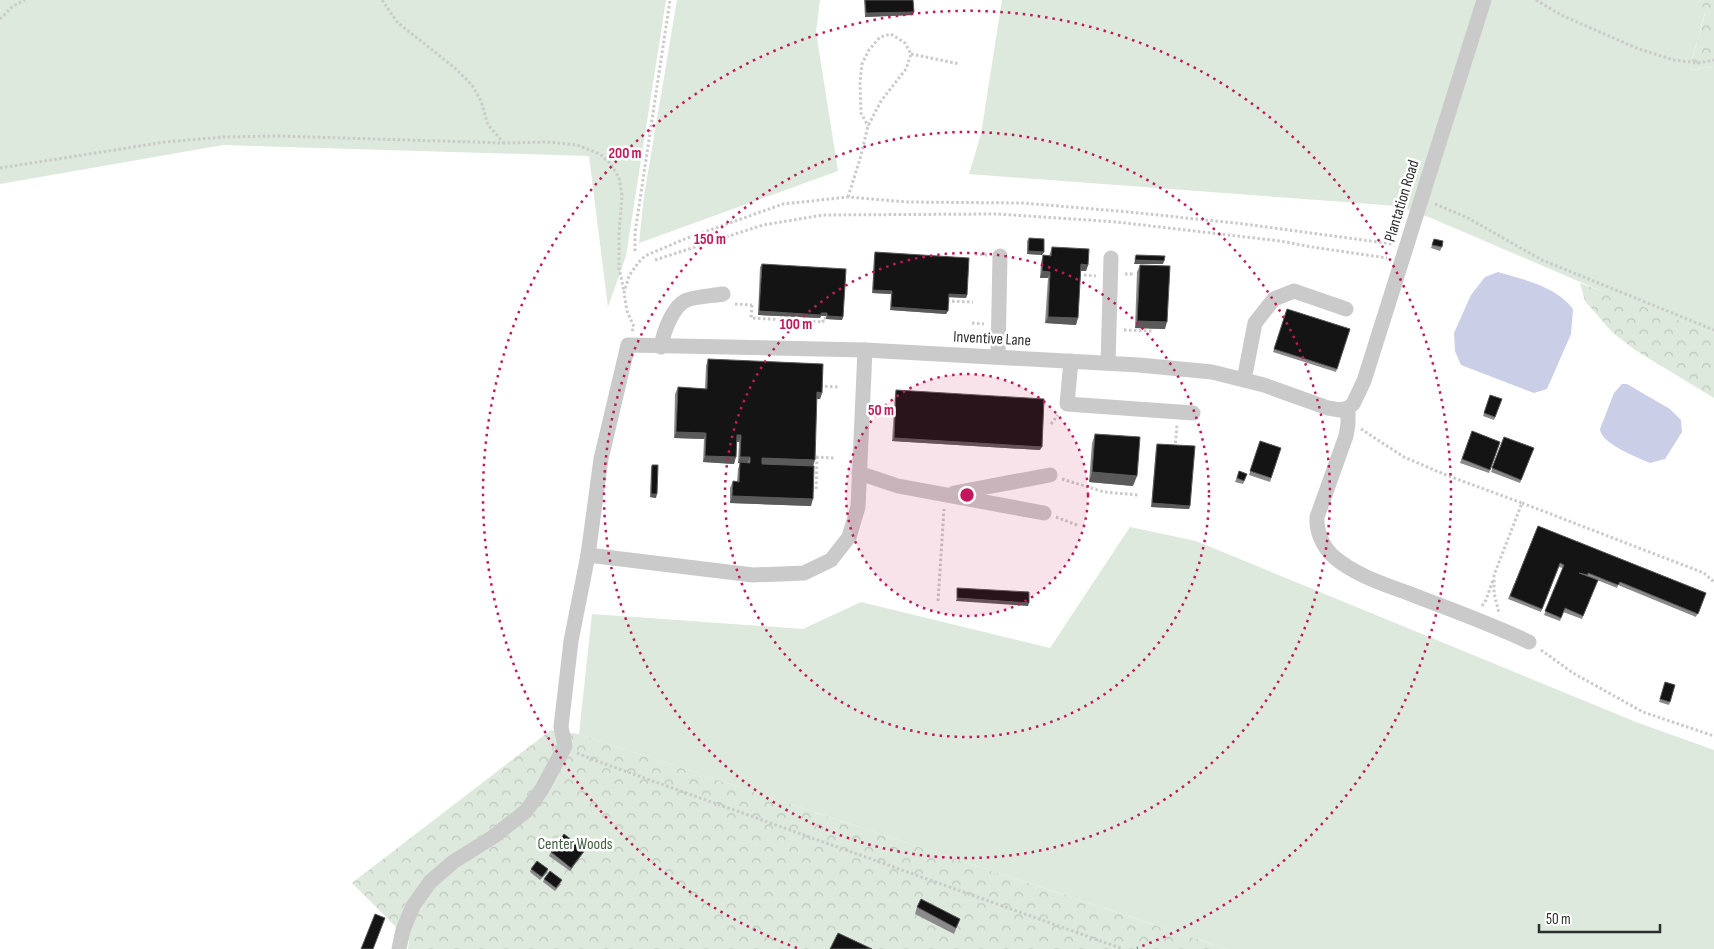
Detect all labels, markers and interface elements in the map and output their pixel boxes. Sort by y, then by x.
text: 200 m [608,144,642,163]
street label: Plantation Road [1381,158,1423,244]
text: 150 m [694,230,726,249]
text: 100 m [780,315,812,334]
street label: Inventive Lane [953,327,1031,351]
text: 50 m [868,401,894,420]
centre of rings [958,486,976,504]
park label: Center Woods [537,835,613,854]
scale bar [1539,902,1660,934]
text: 50 m [1546,910,1571,929]

